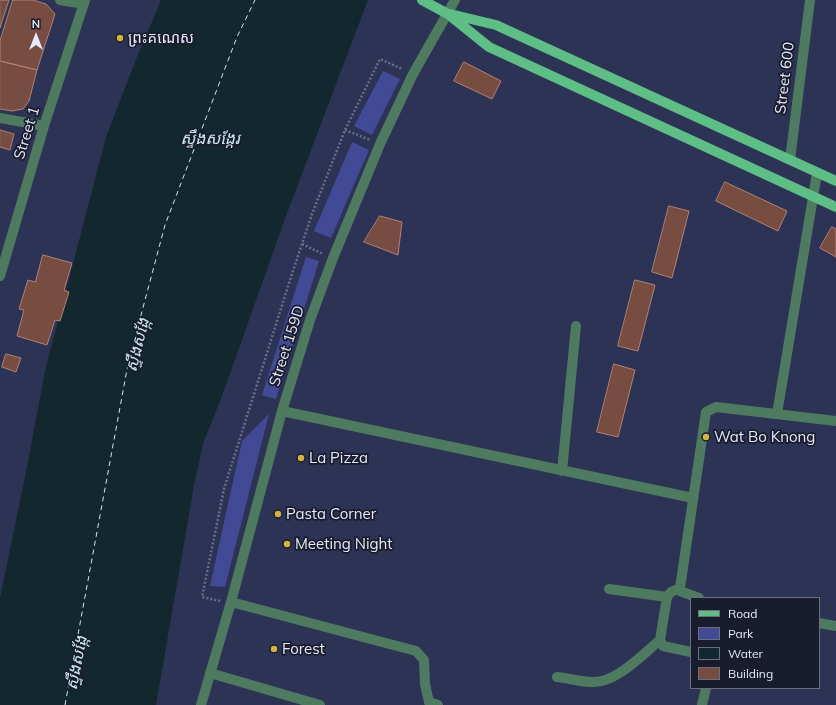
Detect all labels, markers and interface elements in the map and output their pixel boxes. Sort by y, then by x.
north arrow [16,16,56,56]
text: N [32,17,40,31]
place label: ព្រះគណេស [128,29,194,47]
marker: ព្រះគណេស [115,33,125,43]
street label: Street 600 [772,41,798,115]
street label: Street 1 [10,104,44,162]
water label: ស្ទឹងសង្កែរ [180,129,240,149]
street label: Street 159D [266,303,308,389]
water label: ស្ទឹងសង្កែ [122,316,154,374]
place label: Wat Bo Knong [714,428,815,446]
marker: Wat Bo Knong [701,432,711,442]
place label: La Pizza [309,449,368,467]
marker: La Pizza [296,453,306,463]
place label: Pasta Corner [286,505,376,523]
marker: Pasta Corner [273,509,283,519]
place label: Meeting Night [295,535,393,553]
marker: Meeting Night [282,539,292,549]
legend [690,597,820,689]
text: Road [728,606,757,621]
text: Park [728,626,753,641]
water label: ស្ទឹងសង្កែ [62,634,92,692]
place label: Forest [282,640,325,658]
marker: Forest [269,644,279,654]
text: Water [728,646,763,661]
text: Building [728,666,773,681]

